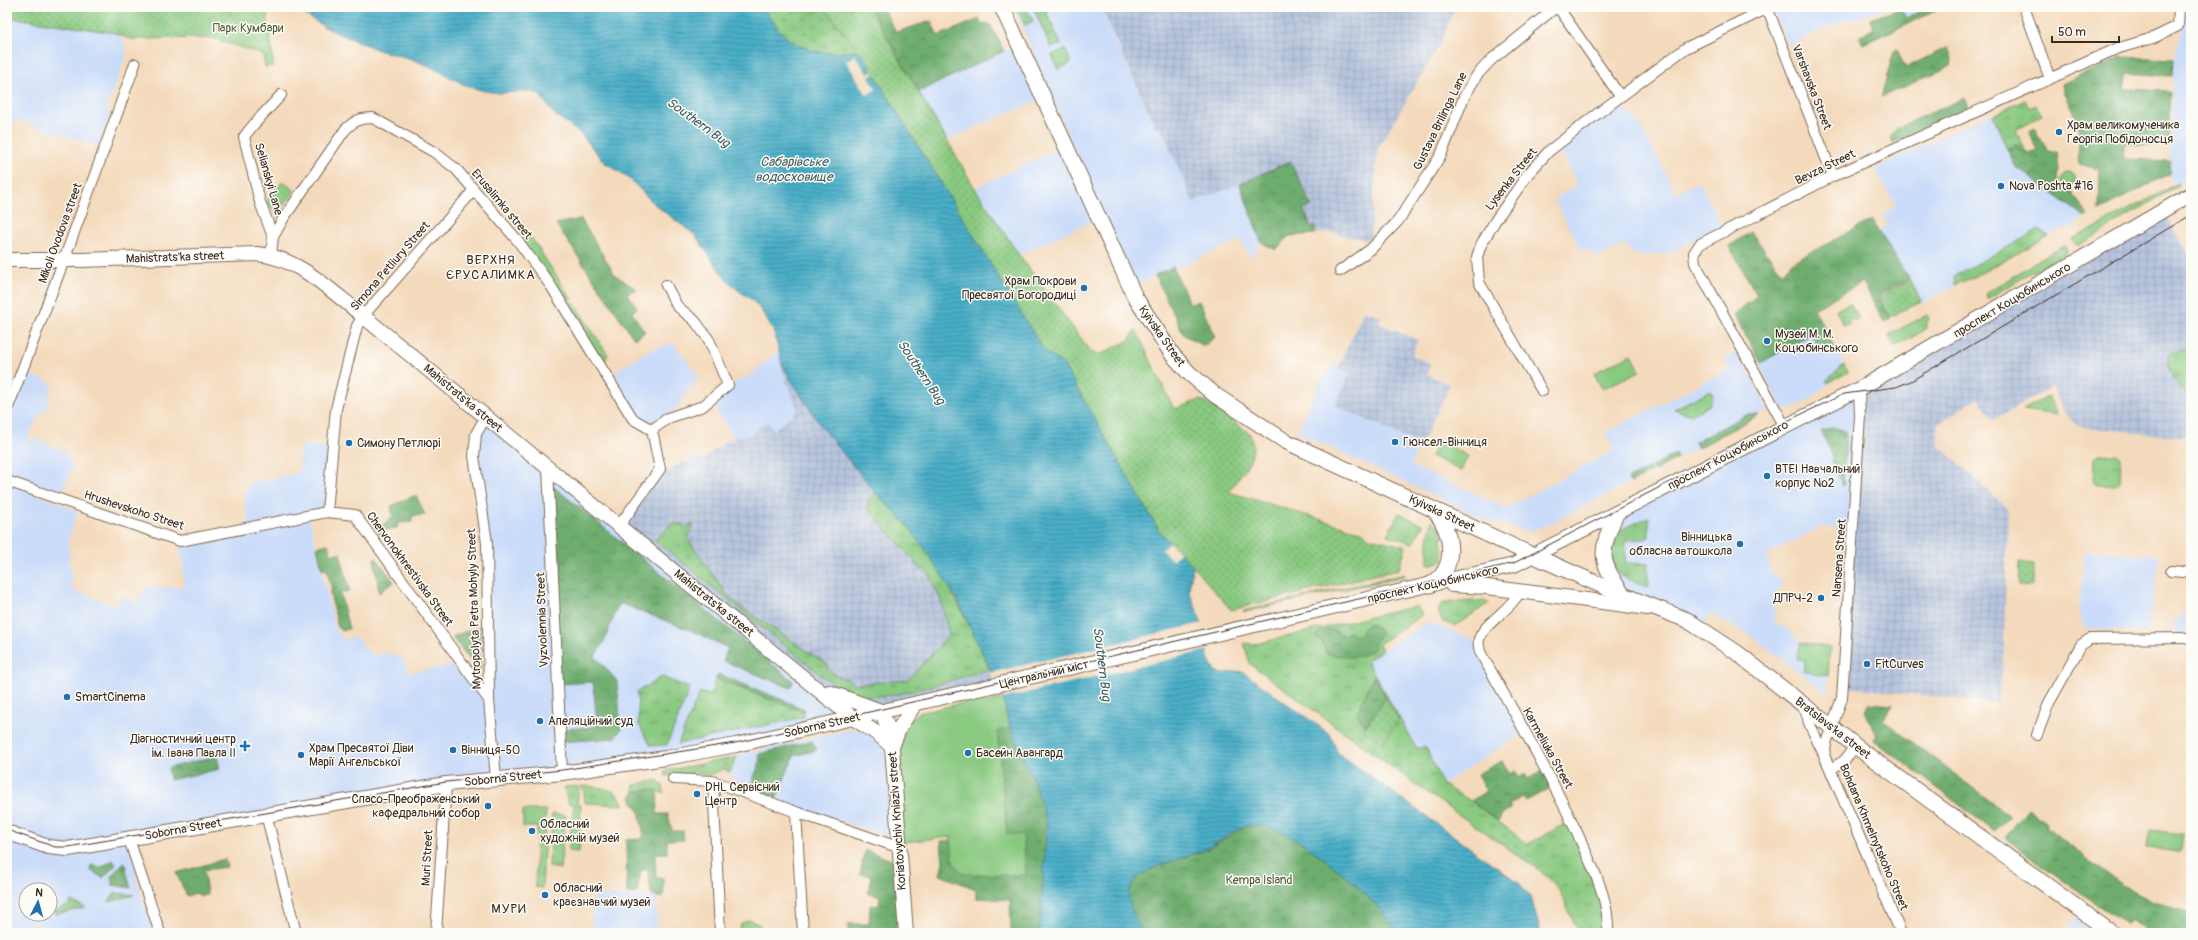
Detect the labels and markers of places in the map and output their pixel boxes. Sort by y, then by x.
place label: Храм великомученика Георгія Побідоносця [2067,118,2180,147]
marker: Храм великомученика Георгія Побідоносця [2054,127,2064,137]
place label: Nova Poshta #16 [2009,179,2093,194]
marker: Nova Poshta #16 [1996,181,2006,191]
place label: Храм Покрови Пресвятої Богородиці [962,274,1077,303]
marker: Храм Покрови Пресвятої Богородиці [1079,283,1089,293]
place label: Музей М. М. Коцюбинського [1775,327,1859,356]
marker: Музей М. М. Коцюбинського [1762,336,1772,346]
place label: Гюнсел-Вінниця [1403,435,1487,450]
place label: Симону Петлюрі [357,436,440,451]
marker: Гюнсел-Вінниця [1390,437,1400,447]
marker: Симону Петлюрі [344,438,354,448]
place label: ВТЕІ Навчальний корпус №2 [1775,462,1861,491]
marker: ВТЕІ Навчальний корпус №2 [1762,471,1772,481]
place label: Вінницька обласна автошкола [1630,530,1732,559]
marker: Вінницька обласна автошкола [1735,539,1745,549]
place label: ДПРЧ-2 [1773,591,1813,606]
marker: ДПРЧ-2 [1816,593,1826,603]
place label: FitCurves [1875,657,1924,672]
marker: FitCurves [1862,659,1872,669]
place label: SmartCinema [75,690,146,705]
marker: SmartCinema [62,692,72,702]
place label: Апеляційний суд [548,714,634,729]
marker: Апеляційний суд [535,716,545,726]
place label: Діагностичний центр ім. Івана Павла II [129,732,236,761]
marker: Діагностичний центр ім. Івана Павла II [239,740,251,752]
place label: Храм Пресвятої Діви Марії Ангельської [309,741,414,770]
place label: Вінниця-50 [461,743,520,758]
marker: Вінниця-50 [448,745,458,755]
place label: Басейн Авангард [976,746,1064,761]
marker: Басейн Авангард [963,748,973,758]
marker: Храм Пресвятої Діви Марії Ангельської [296,750,306,760]
place label: DHL Сервісний Центр [705,780,780,809]
marker: DHL Сервісний Центр [692,789,702,799]
place label: Спасо-Преображенський кафедральний собор [351,792,480,821]
marker: Спасо-Преображенський кафедральний собор [483,801,493,811]
place label: Обласний художній музей [540,817,620,846]
marker: Обласний художній музей [527,826,537,836]
place label: Обласний краєзнавчий музей [553,881,651,910]
marker: Обласний краєзнавчий музей [540,890,550,900]

